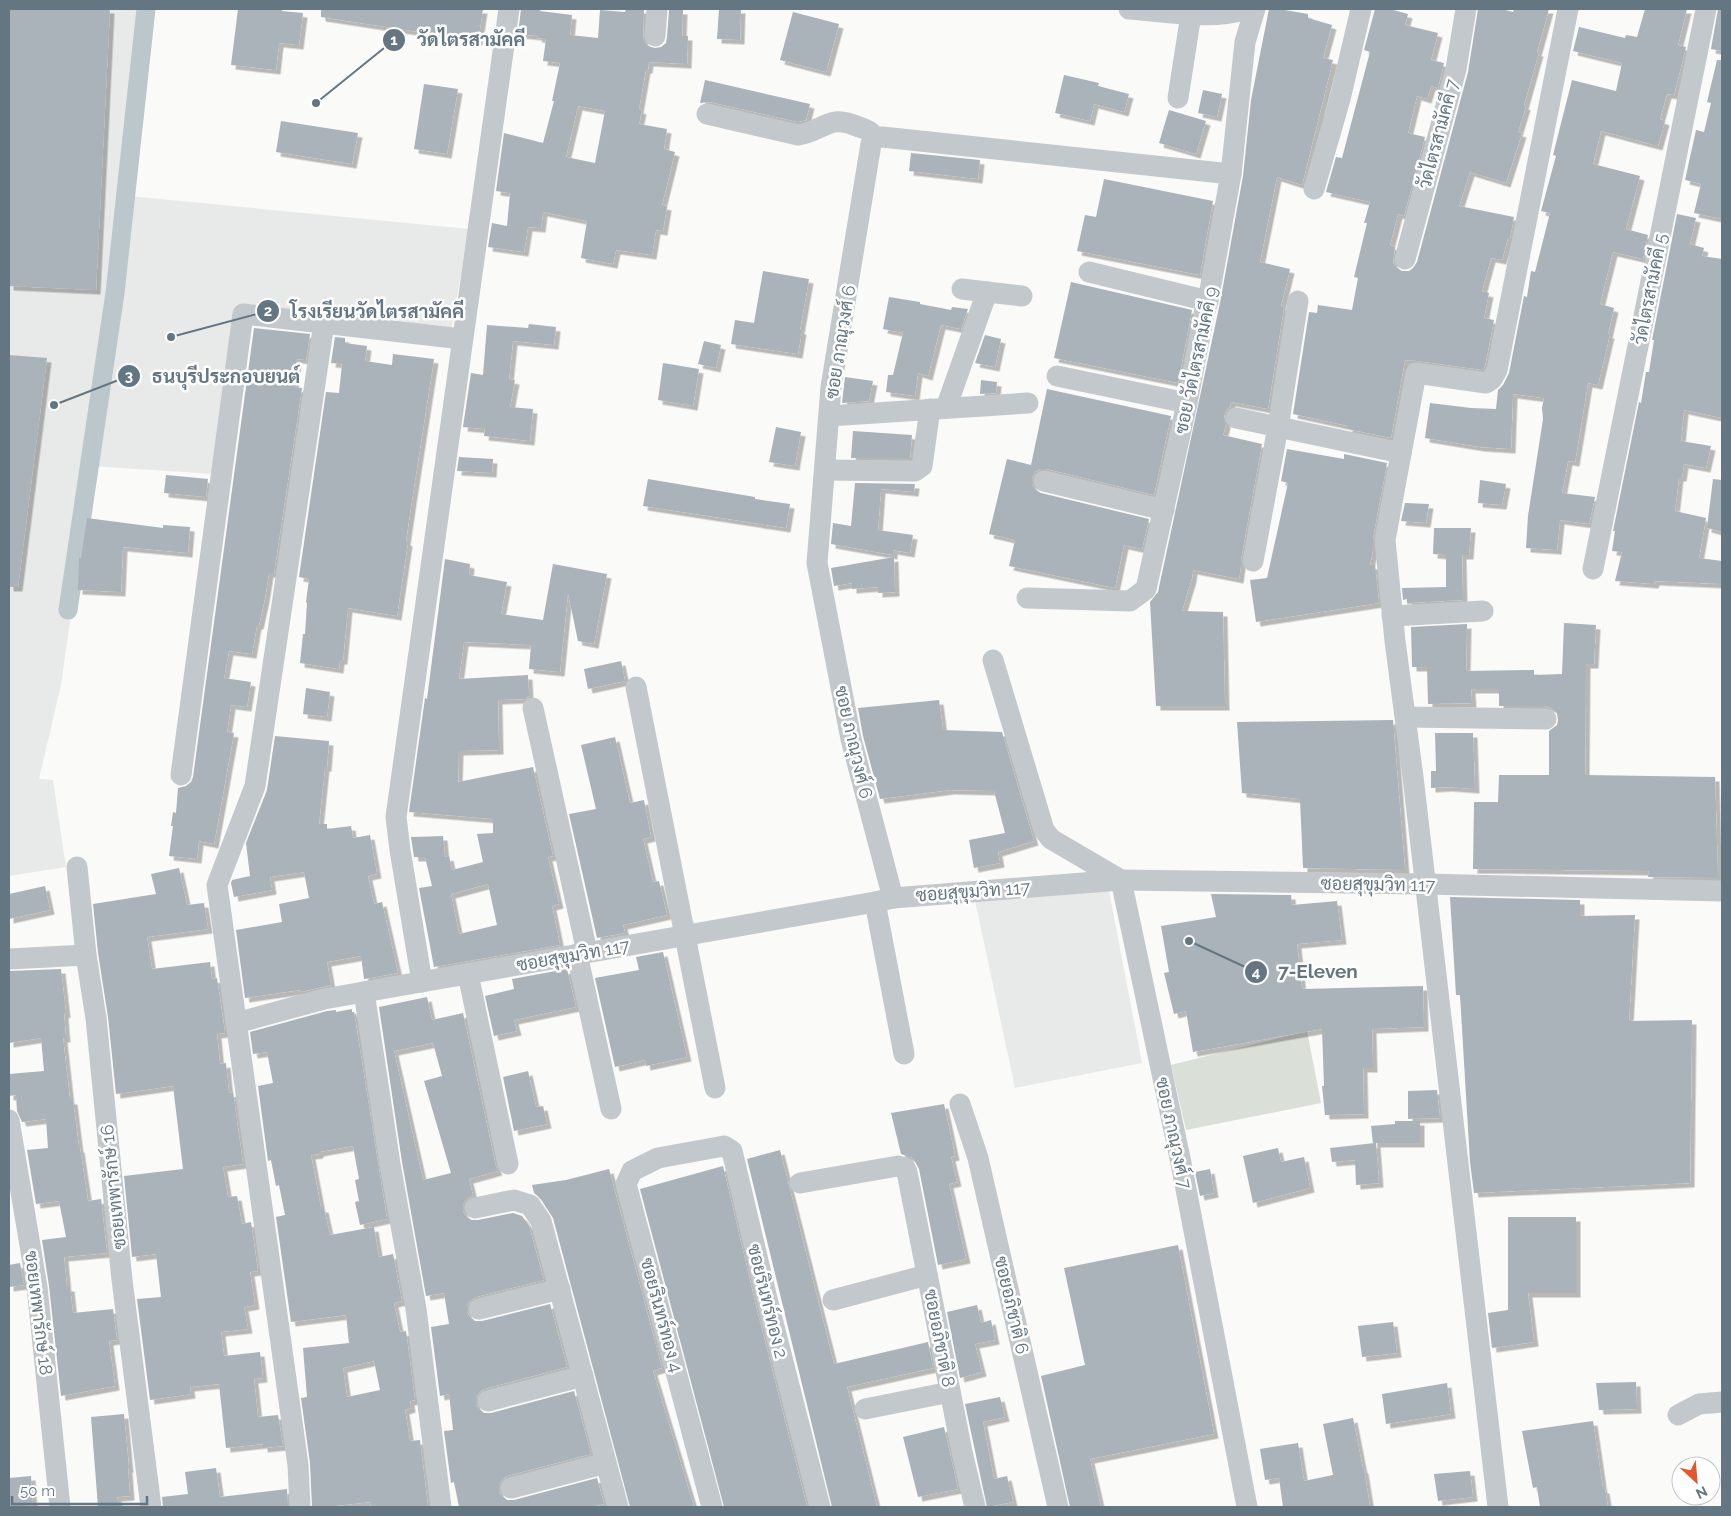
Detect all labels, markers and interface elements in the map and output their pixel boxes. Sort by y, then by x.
callout: วัดไตรสามัคคี [381,23,535,57]
text: วัดไตรสามัคคี [417,27,525,50]
text: 1 [390,31,398,49]
street label: วัดไตรสามัคคี 7 [1411,76,1463,191]
street label: วัดไตรสามัคคี 5 [1627,231,1671,346]
street label: ซอย ภาณุวงศ์ 6 [819,283,861,401]
street label: ซอย วัดไตรสามัคคี 9 [1168,284,1222,436]
callout: โรงเรียนวัดไตรสามัคคี [255,294,474,328]
text: โรงเรียนวัดไตรสามัคคี [289,299,464,322]
text: 2 [264,302,272,320]
callout: ธนบุรีประกอบยนต์ [117,359,310,393]
text: ธนบุรีประกอบยนต์ [152,364,301,391]
text: 3 [125,367,133,385]
street label: ซอย ภาณุวงศ์ 6 [829,683,879,801]
street label: ซอยสุขุมวิท 117 [1320,873,1436,898]
street label: ซอยสุขุมวิท 117 [915,876,1031,907]
street label: ซอยสุขุมวิท 117 [515,935,632,977]
callout: 7-Eleven [1243,955,1368,989]
text: 7-Eleven [1278,960,1358,982]
text: 4 [1252,963,1261,981]
street label: ซอย ภาณุวงศ์ 7 [1150,1075,1198,1192]
street label: ซอยเทพารักษ์ 16 [94,1123,130,1251]
street label: ซอยรินทร์ทอง 2 [744,1241,794,1360]
street label: ซอยเทพารักษ์ 18 [21,1249,59,1376]
street label: ซอยอภิชาติ 6 [991,1254,1033,1356]
street label: ซอยรินทร์ทอง 4 [637,1255,689,1375]
street label: ซอยอภิชาติ 8 [920,1287,960,1389]
north arrow [1671,1456,1721,1506]
scale bar [12,1474,148,1506]
text: 50 m [20,1482,55,1500]
text: N [1693,1483,1710,1502]

